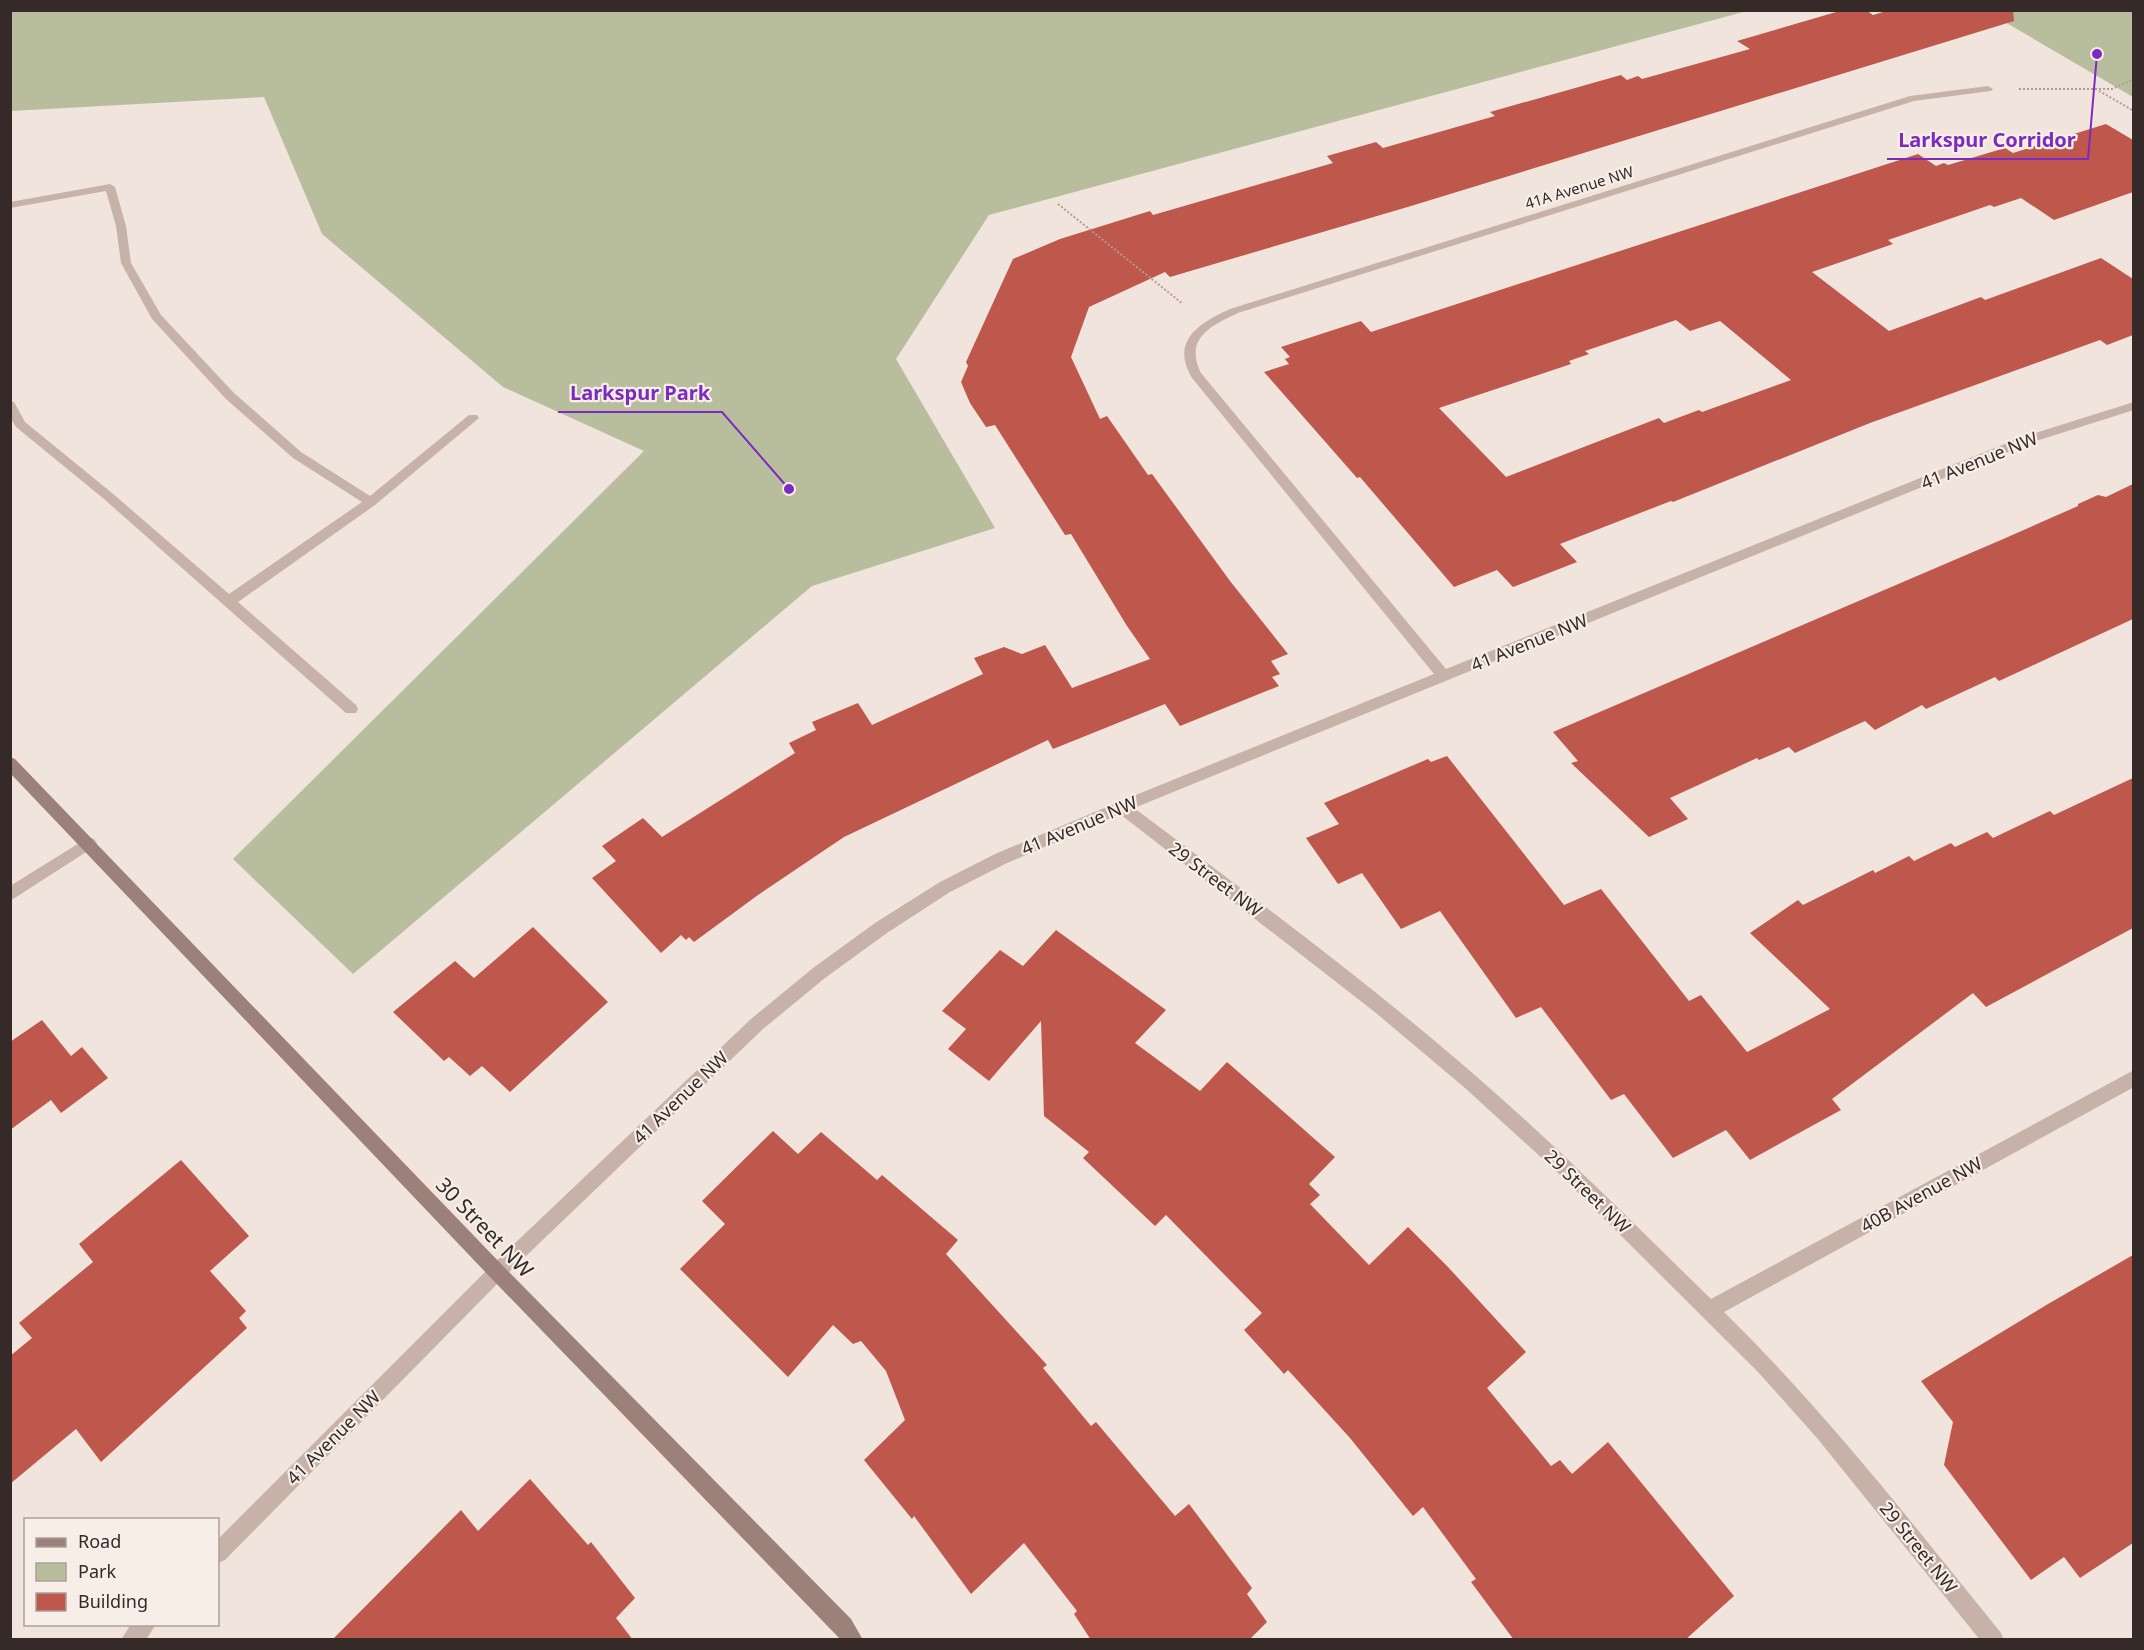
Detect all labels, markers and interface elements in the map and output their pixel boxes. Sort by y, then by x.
callout: Larkspur Corridor [1887,121,2088,159]
text: Larkspur Corridor [1898,126,2076,153]
street label: 41A Avenue NW [1522,161,1636,213]
callout: Larkspur Park [558,374,722,412]
text: Larkspur Park [570,379,711,406]
street label: 41 Avenue NW [1917,426,2041,494]
street label: 41 Avenue NW [1467,608,1591,676]
street label: 41 Avenue NW [1017,790,1141,860]
street label: 29 Street NW [1165,836,1268,922]
street label: 41 Avenue NW [627,1045,733,1149]
street label: 29 Street NW [1540,1144,1636,1238]
street label: 40B Avenue NW [1856,1151,1986,1237]
street label: 30 Street NW [430,1171,540,1283]
street label: 41 Avenue NW [281,1385,385,1489]
street label: 29 Street NW [1875,1496,1963,1598]
legend [24,1518,219,1626]
text: Road [78,1529,121,1553]
text: Park [78,1559,116,1583]
text: Building [78,1589,148,1613]

